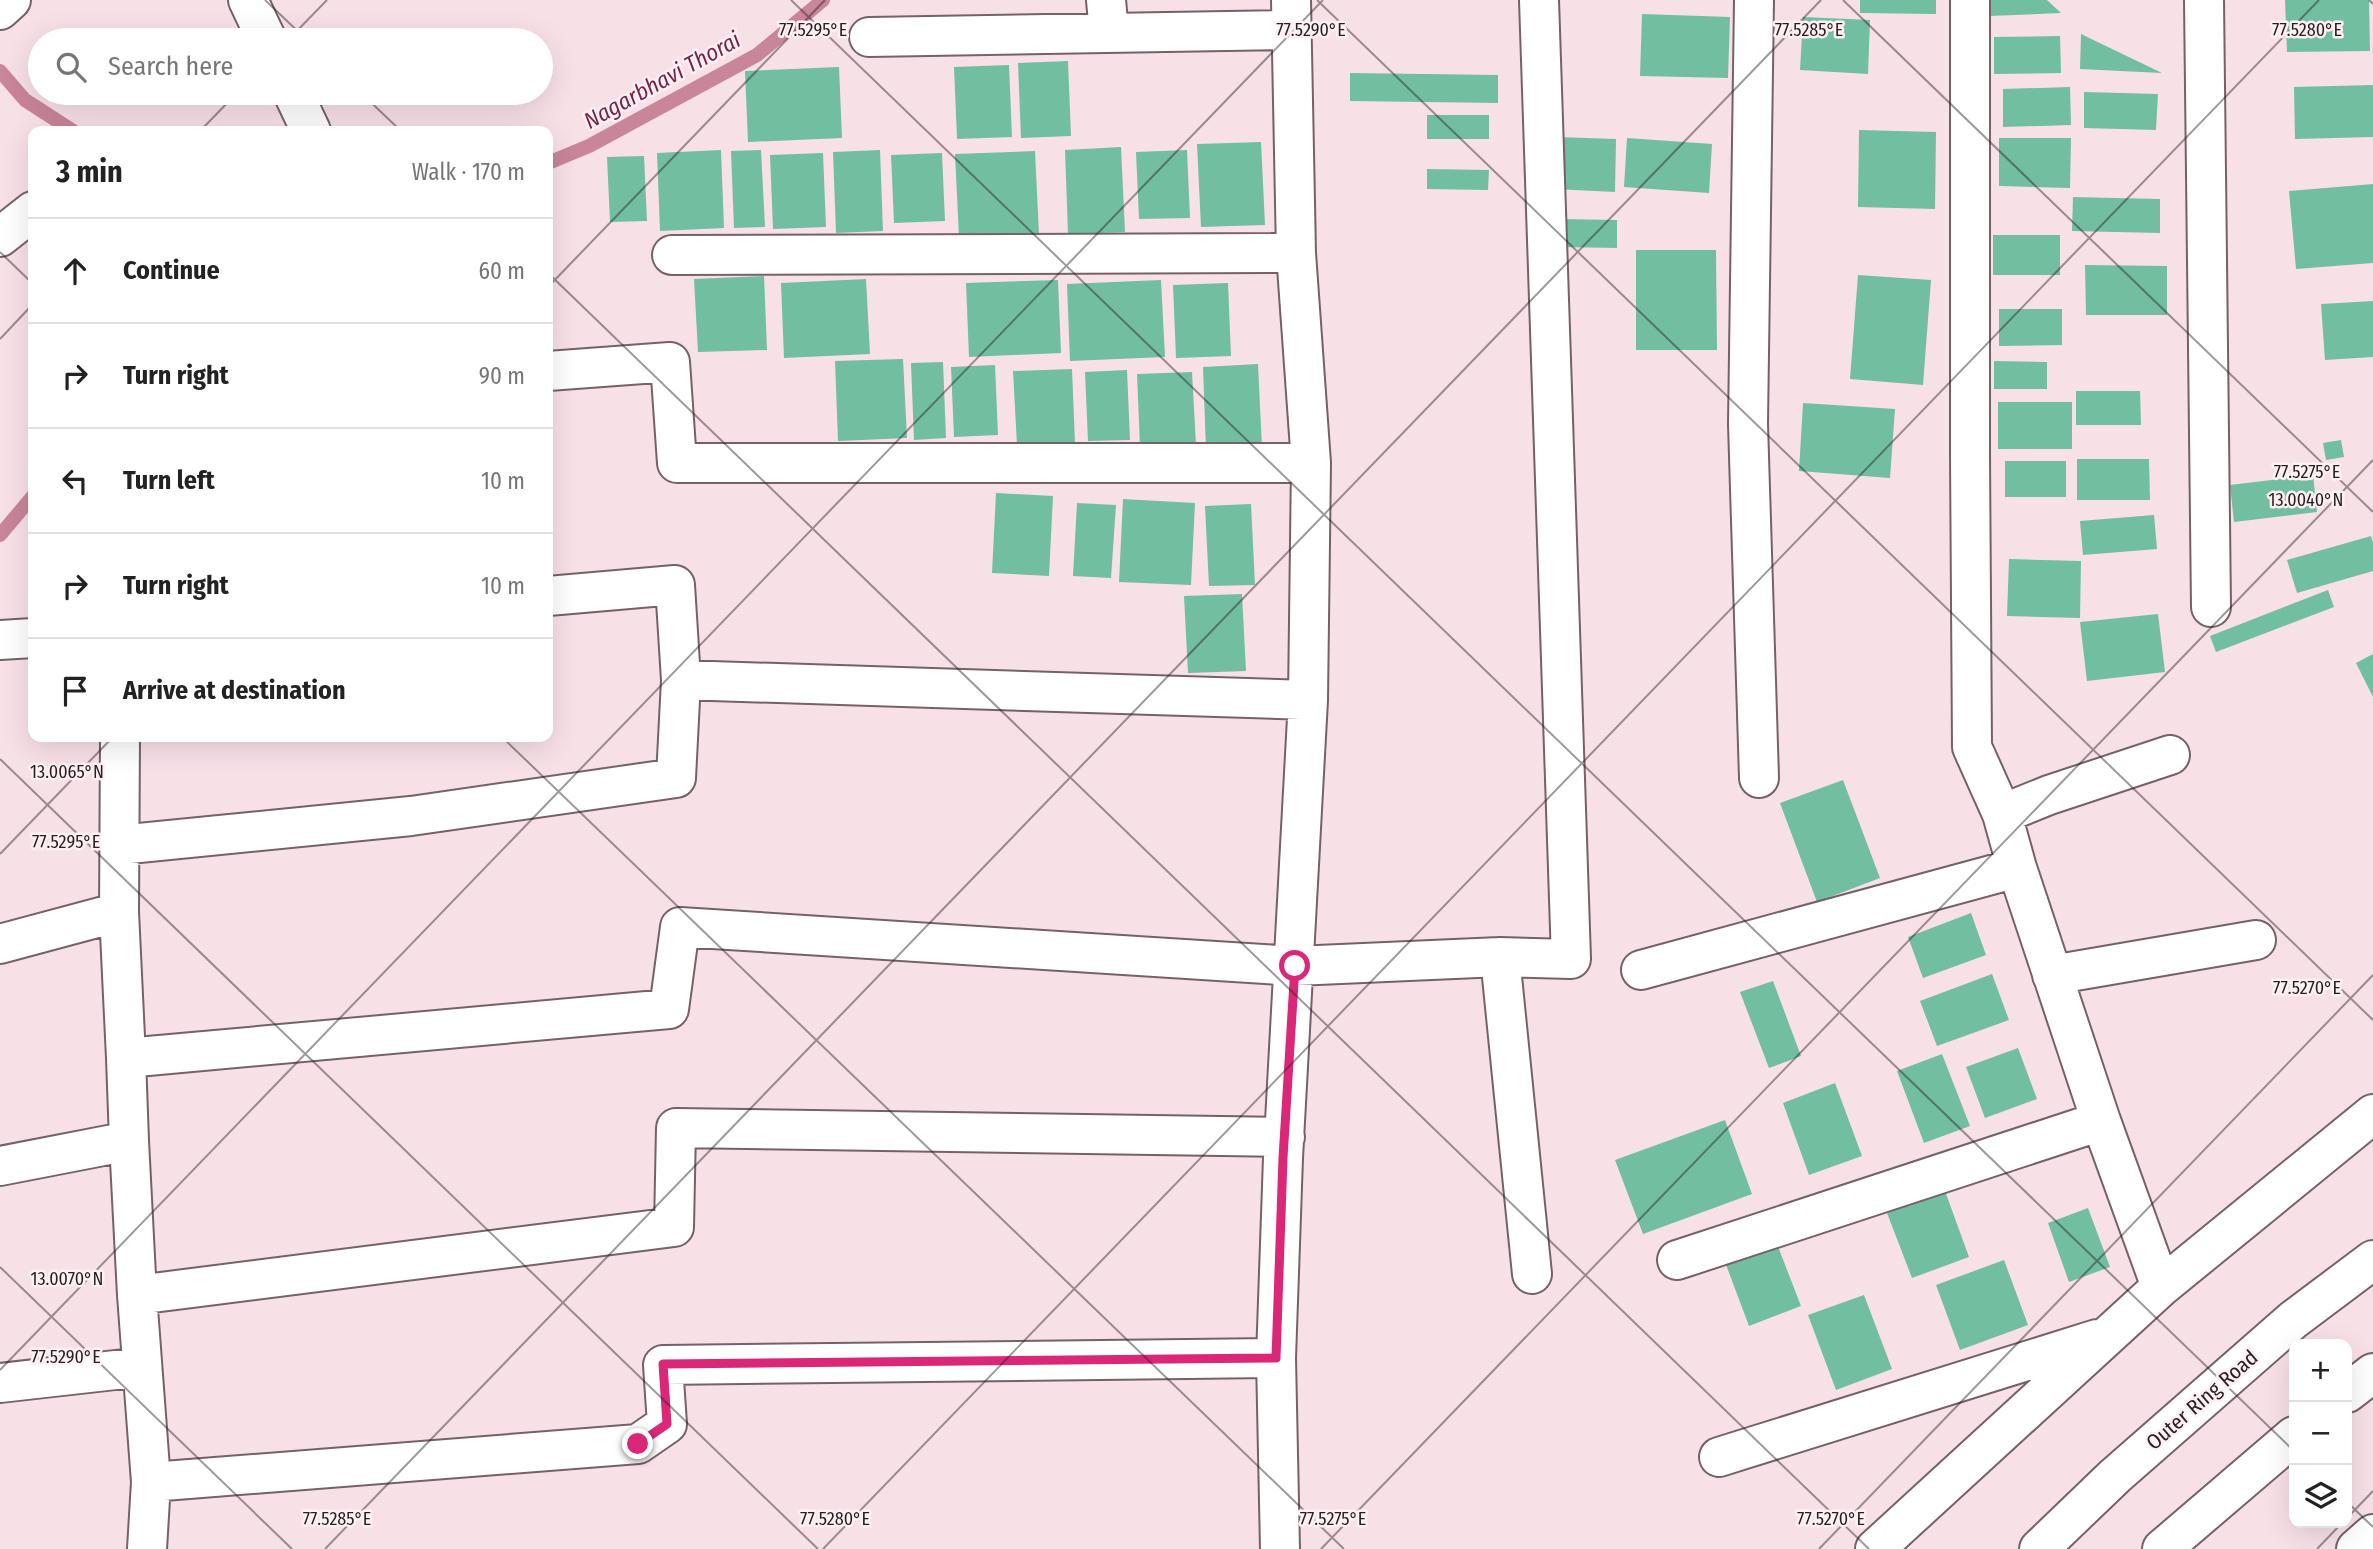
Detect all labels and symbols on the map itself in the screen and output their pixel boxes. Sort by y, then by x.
text: 77.5295°E [779,19,847,41]
text: 77.5290°E [1276,19,1346,41]
text: 77.5285°E [1775,19,1843,41]
text: 77.5280°E [2272,19,2342,41]
water label: Nagarbhavi Thorai [579,25,745,135]
text: 77.5275°E [2274,461,2340,483]
text: 13.0040°N [2269,489,2343,511]
text: 13.0065°N [30,761,104,783]
text: 77.5295°E [32,831,100,853]
route start [1279,950,1310,981]
text: 77.5270°E [2273,977,2341,999]
text: 13.0070°N [30,1268,104,1290]
street label: Outer Ring Road [2141,1344,2263,1456]
text: 77.5290°E [31,1346,101,1368]
route end [622,1428,653,1459]
text: 77.5285°E [303,1508,371,1530]
text: 77.5280°E [800,1508,870,1530]
text: 77.5275°E [1300,1508,1366,1530]
text: 77.5270°E [1797,1508,1865,1530]

